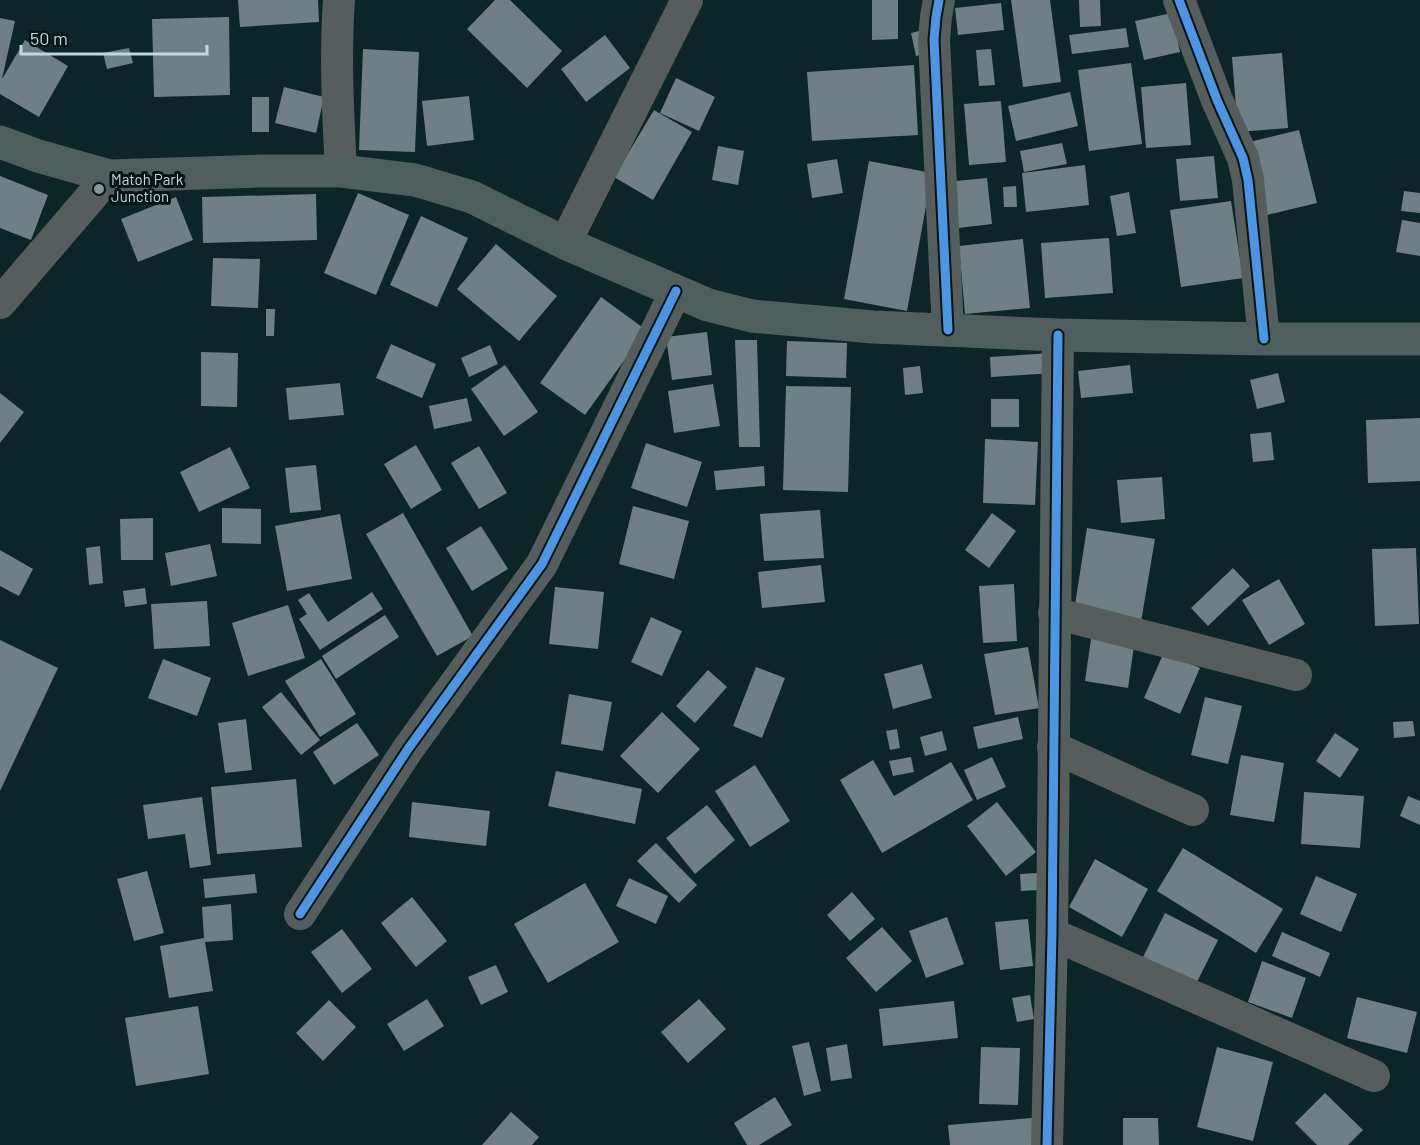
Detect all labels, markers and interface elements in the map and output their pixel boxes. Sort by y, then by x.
scale bar [21,18,207,56]
text: 50 m [30,27,68,49]
place label: Matoh Park Junction [111,170,184,205]
marker: Matoh Park Junction [92,182,106,196]

